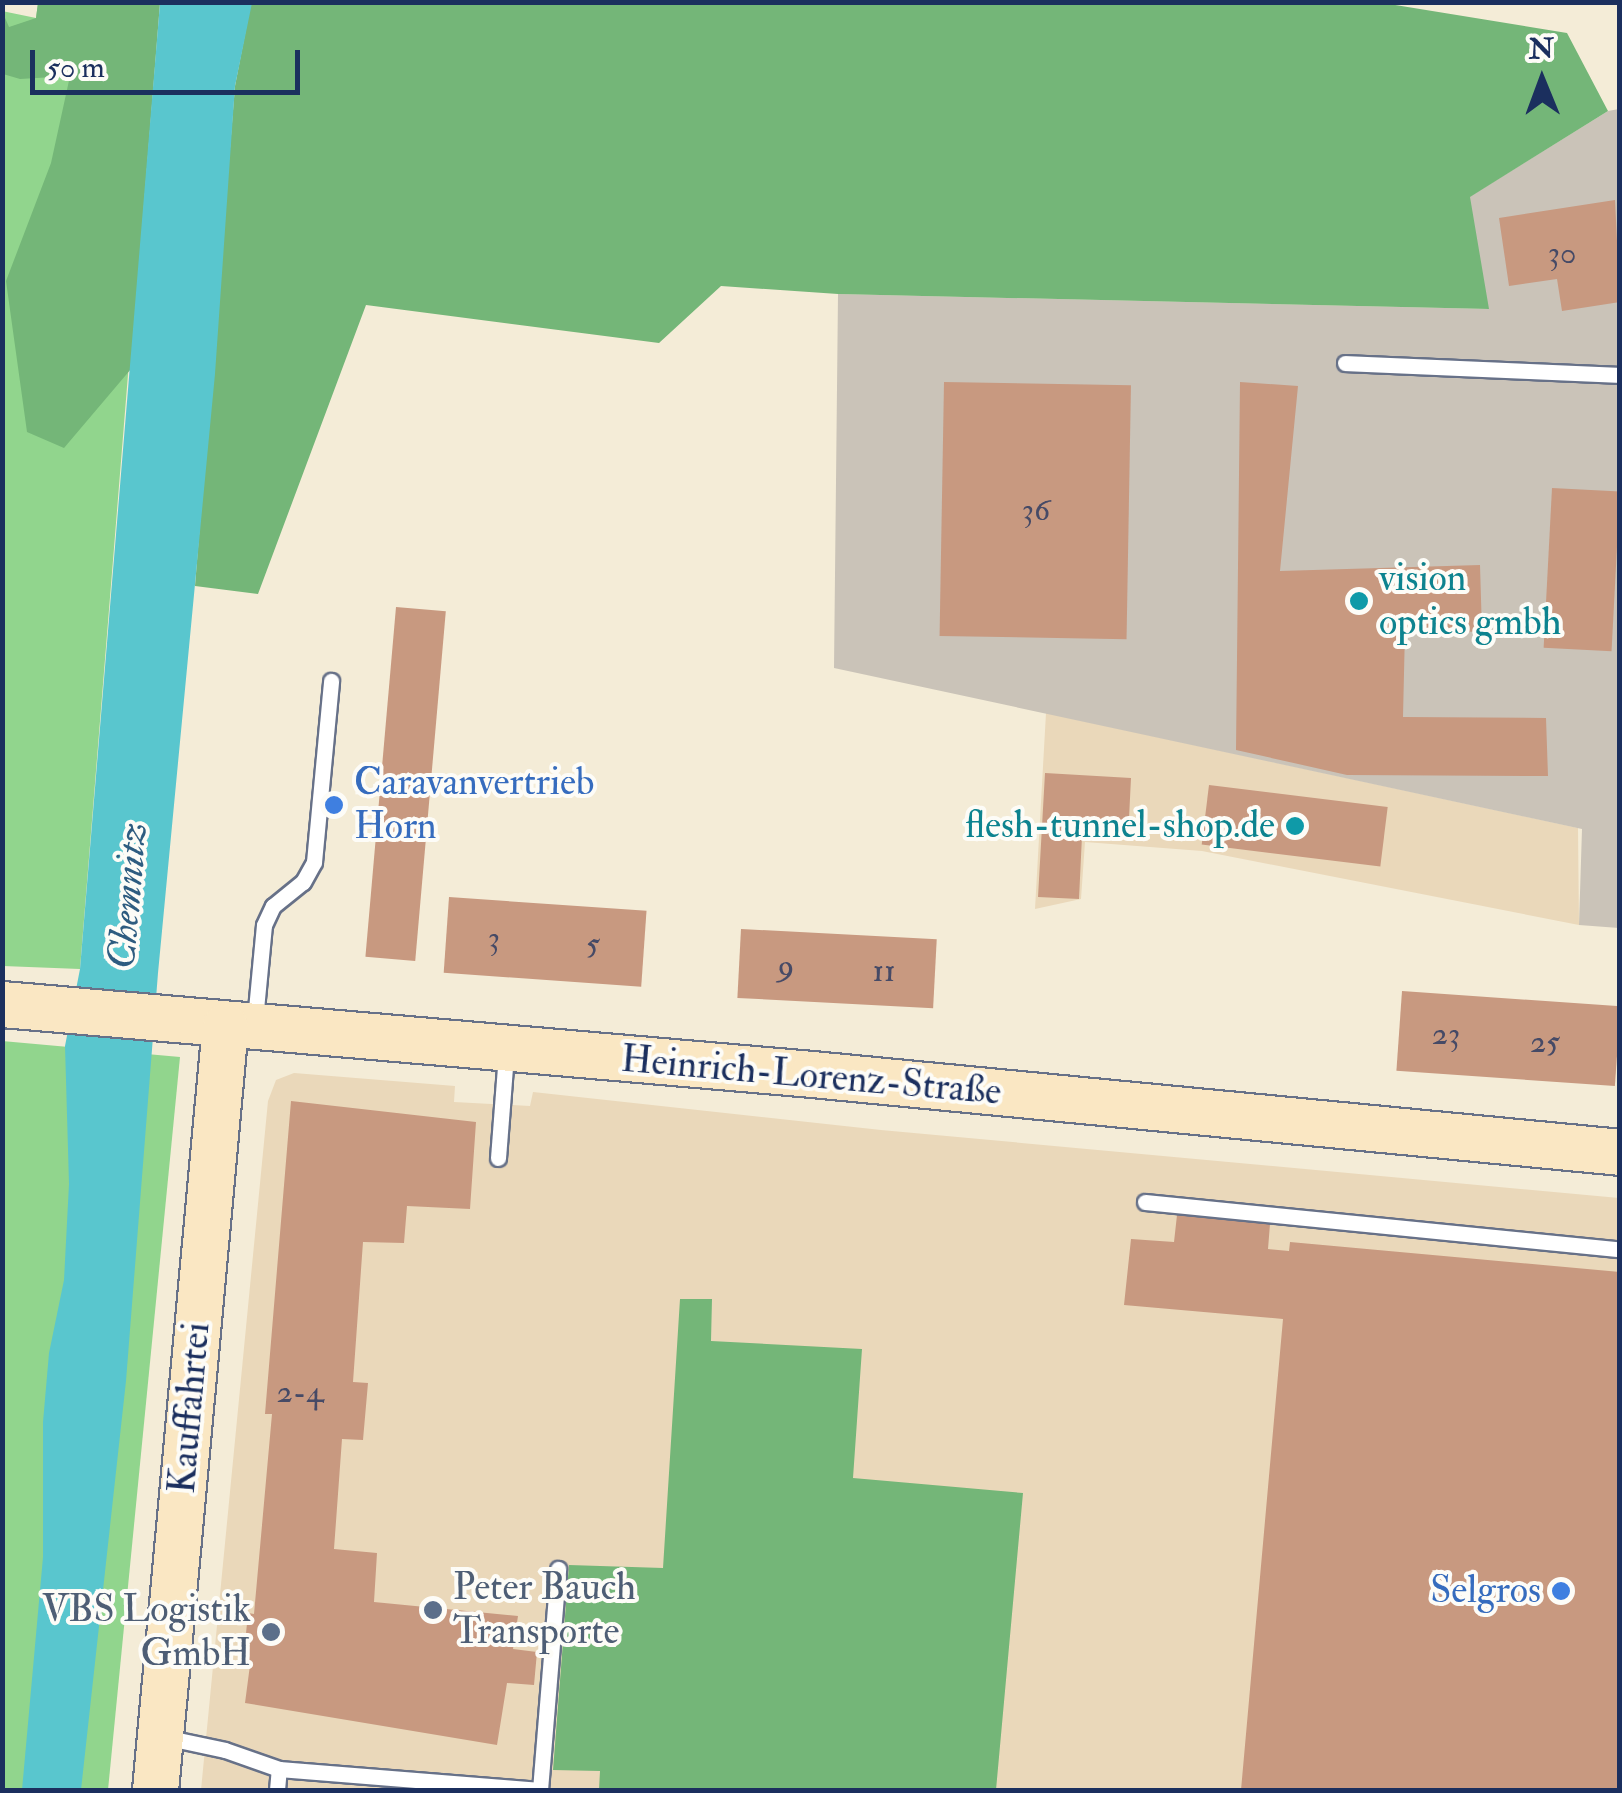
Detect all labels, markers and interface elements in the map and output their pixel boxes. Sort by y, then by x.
scale bar [35,30,305,92]
north arrow [1492,30,1592,130]
text: N [1529,32,1554,67]
text: 50 m [47,49,105,86]
house number: 30 [1548,234,1576,272]
house number: 36 [1022,491,1050,529]
place label: vision optics gmbh [1379,556,1561,646]
marker: vision optics gmbh [1348,590,1370,612]
place label: Caravanvertrieb Horn [354,760,594,849]
marker: Caravanvertrieb Horn [323,794,345,816]
place label: flesh-tunnel-shop.de [965,803,1275,849]
marker: flesh-tunnel-shop.de [1284,815,1306,837]
water label: Chemnitz [98,821,158,971]
house number: 3 [488,919,500,957]
house number: 5 [586,925,600,963]
house number: 9 [778,947,794,985]
house number: 11 [873,952,895,990]
house number: 23 [1432,1015,1460,1053]
house number: 25 [1530,1023,1560,1061]
street label: Heinrich-Lorenz-Straße [619,1037,1003,1115]
street label: Kauffahrtei [160,1321,220,1495]
house number: 2-4 [276,1373,324,1411]
place label: Peter Bauch Transporte [453,1565,636,1655]
place label: Selgros [1430,1568,1541,1614]
marker: Selgros [1550,1580,1572,1602]
place label: VBS Logistik GmbH [42,1587,251,1676]
marker: Peter Bauch Transporte [422,1599,444,1621]
marker: VBS Logistik GmbH [260,1621,282,1643]

